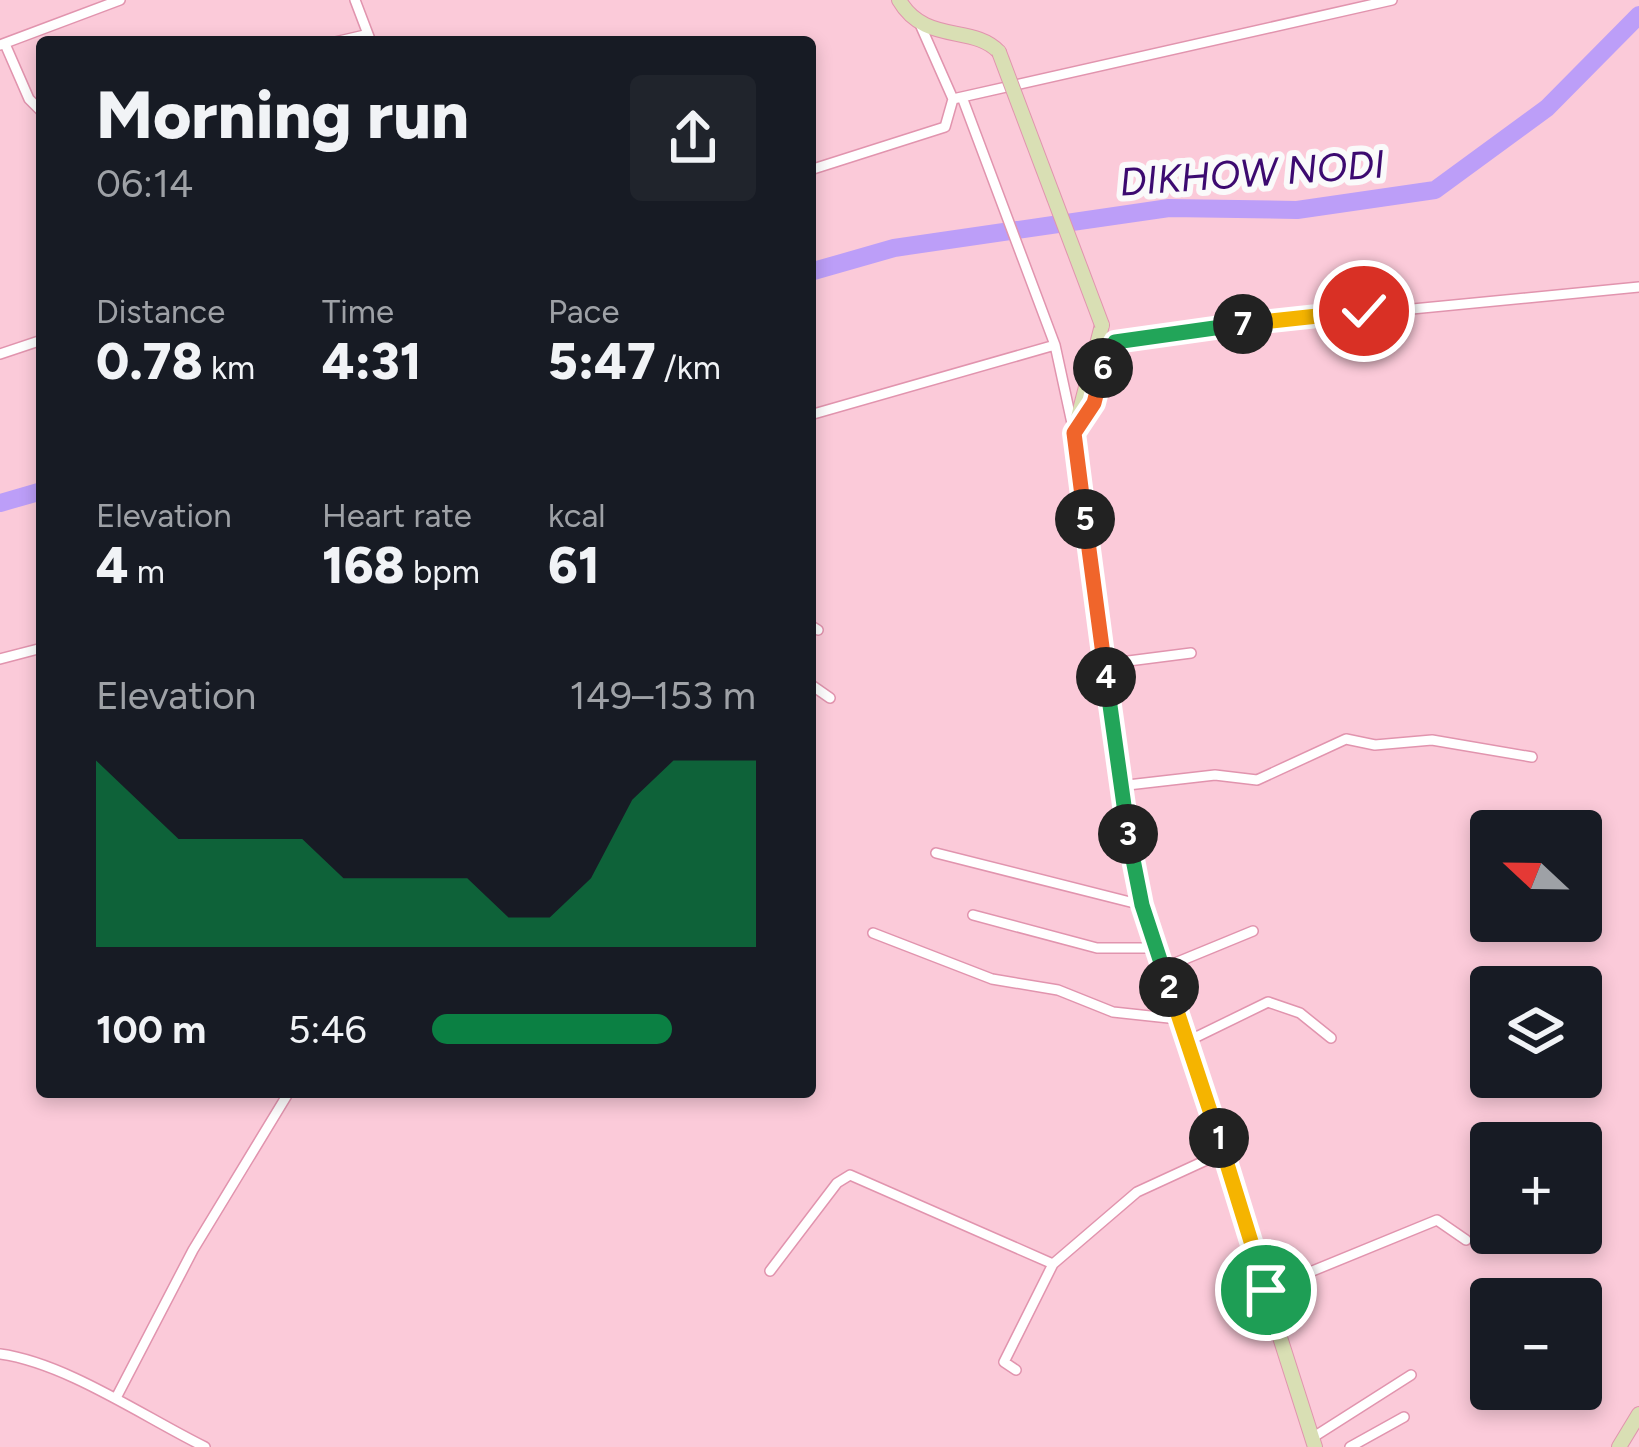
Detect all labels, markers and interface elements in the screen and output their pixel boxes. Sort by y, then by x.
text: Morning run [96,75,469,155]
button: share [630,75,756,201]
water label: DIKHOW NODI [1118,140,1386,206]
text: 06:14 [96,160,193,207]
pin [1313,260,1415,362]
icon: check [1331,278,1397,344]
text: Distance [96,292,225,331]
text: Time [322,292,394,331]
text: Pace [548,292,619,331]
pin: 7 [1213,294,1273,354]
text: 7 [1234,304,1252,343]
text: 0.78 [96,331,203,392]
text: 4:31 [322,331,421,392]
text: 5:47 [548,331,656,392]
pin: 6 [1073,338,1133,398]
text: km [203,348,255,387]
text: /km [656,348,721,387]
text: 6 [1093,348,1113,387]
pin: 5 [1055,489,1115,549]
text: Elevation [96,496,232,535]
text: Heart rate [322,496,472,535]
text: kcal [548,496,606,535]
text: 5 [1075,499,1095,538]
text: 4 [96,535,129,596]
text: 168 [322,535,405,596]
text: 61 [548,535,600,596]
text: m [129,552,165,591]
text: bpm [405,552,480,591]
pin: 4 [1076,647,1136,707]
text: 4 [1096,657,1116,696]
text: Elevation [96,672,256,719]
text: 149–153 m [570,672,756,719]
pin: 3 [1098,804,1158,864]
north arrow [1470,810,1602,942]
map controls [1470,810,1602,1410]
text: 3 [1119,814,1137,853]
pin: 2 [1139,957,1199,1017]
button: layers [1470,966,1602,1098]
text: 2 [1159,967,1179,1006]
text: 100 m [96,1006,206,1053]
text: 5:46 [288,1006,367,1053]
pin: 1 [1189,1108,1249,1168]
text: 1 [1212,1118,1226,1157]
button: + [1470,1122,1602,1254]
pin [1215,1239,1317,1341]
icon: arrive [1233,1257,1299,1323]
button: − [1470,1278,1602,1410]

